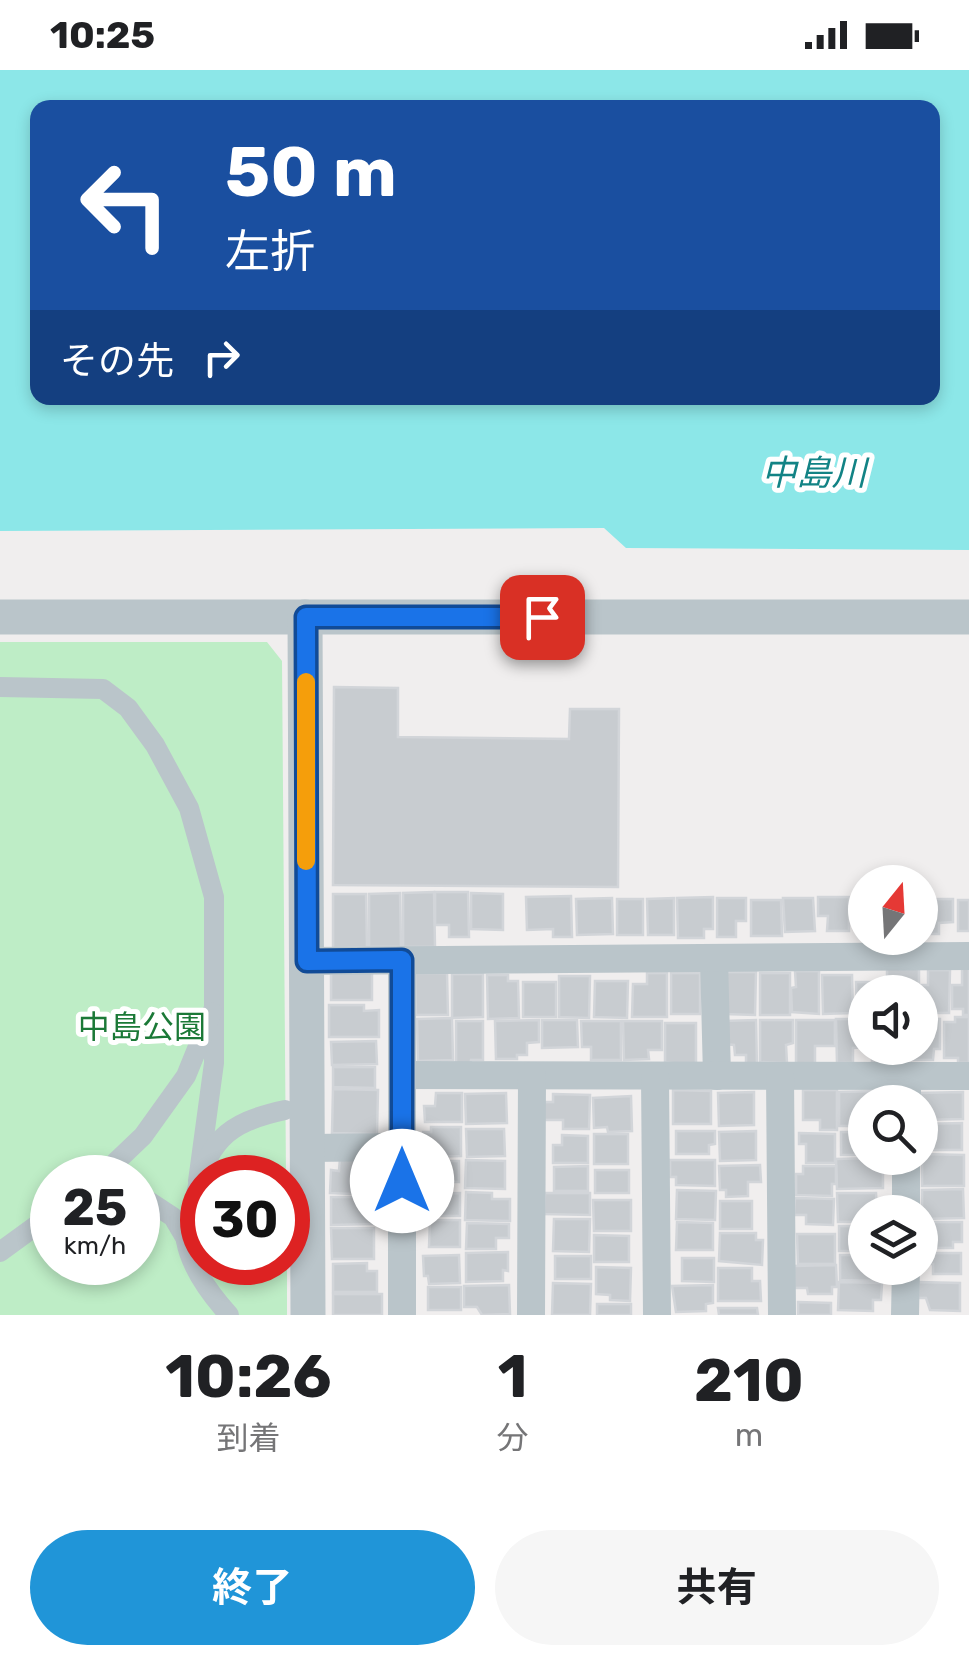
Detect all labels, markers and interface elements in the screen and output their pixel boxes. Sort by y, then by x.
text: 10:25 [50,12,155,58]
text: 50 m [225,131,397,214]
icon: left [60,140,190,270]
text: 左折 [225,225,315,278]
icon: right [194,330,249,385]
text: その先 [60,338,174,384]
water label: 中島川 [761,452,870,494]
pin [500,575,585,660]
icon: arrive [515,590,570,645]
north arrow [848,865,938,955]
map controls [848,865,938,1285]
button: sound [848,975,938,1065]
park label: 中島公園 [78,1008,206,1046]
button: search [848,1085,938,1175]
position arrow [350,1129,454,1233]
speed limit sign: 30 [180,1155,310,1285]
text: 25 [63,1178,127,1238]
button: layers [848,1195,938,1285]
text: km/h [64,1231,126,1260]
text: 10:26 [165,1341,331,1412]
text: 1 [498,1341,528,1412]
text: 210 [694,1345,804,1416]
text: m [735,1416,763,1454]
text: 到着 [216,1419,280,1457]
text: 分 [497,1419,529,1457]
button: 終了 [30,1530,475,1645]
button: 共有 [495,1530,939,1645]

